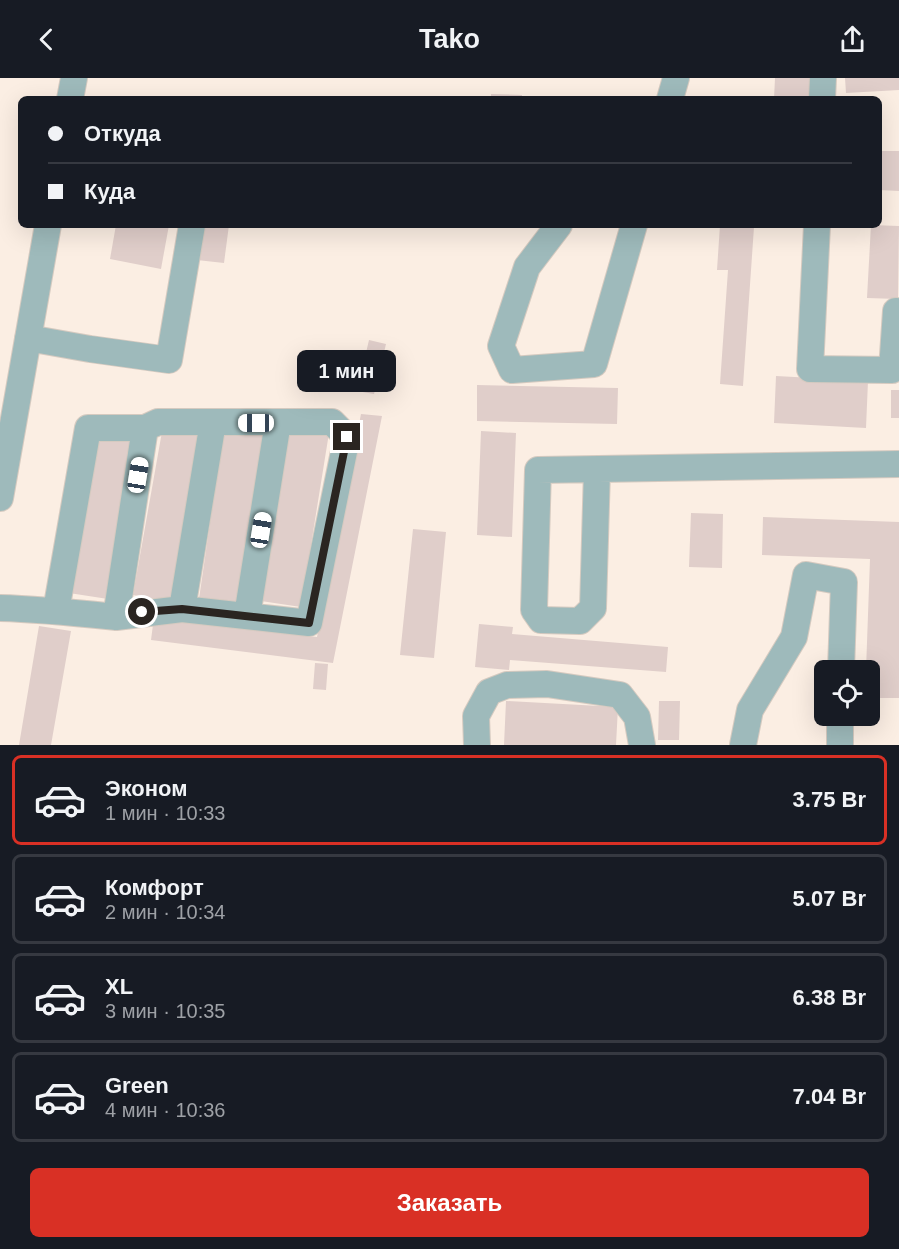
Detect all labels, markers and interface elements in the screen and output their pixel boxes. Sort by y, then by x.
icon: back [30,23,63,56]
icon: share [836,23,869,56]
text: Tako [419,24,480,54]
text: Откуда [84,121,161,146]
text: Куда [84,179,135,204]
callout: 1 мин [298,350,397,392]
text: 1 мин [319,360,374,382]
car [238,414,274,432]
route end [333,423,360,450]
car [126,456,150,494]
car [249,511,273,549]
route start [128,598,155,625]
map controls [814,660,880,726]
button: locate [814,660,880,726]
icon: car [33,773,87,827]
text: Эконом [105,776,188,801]
text: 3.75 Br [793,787,866,812]
text: 1 мин · 10:33 [105,802,225,824]
icon: car [33,872,87,926]
text: Комфорт [105,875,204,900]
text: 5.07 Br [793,886,866,911]
text: 2 мин · 10:34 [105,901,225,923]
icon: car [33,971,87,1025]
text: XL [105,974,133,999]
text: 6.38 Br [793,985,866,1010]
text: 3 мин · 10:35 [105,1000,225,1022]
icon: car [33,1070,87,1124]
text: Green [105,1073,169,1098]
text: 7.04 Br [793,1084,866,1109]
text: 4 мин · 10:36 [105,1099,225,1121]
button: Заказать [30,1168,869,1237]

